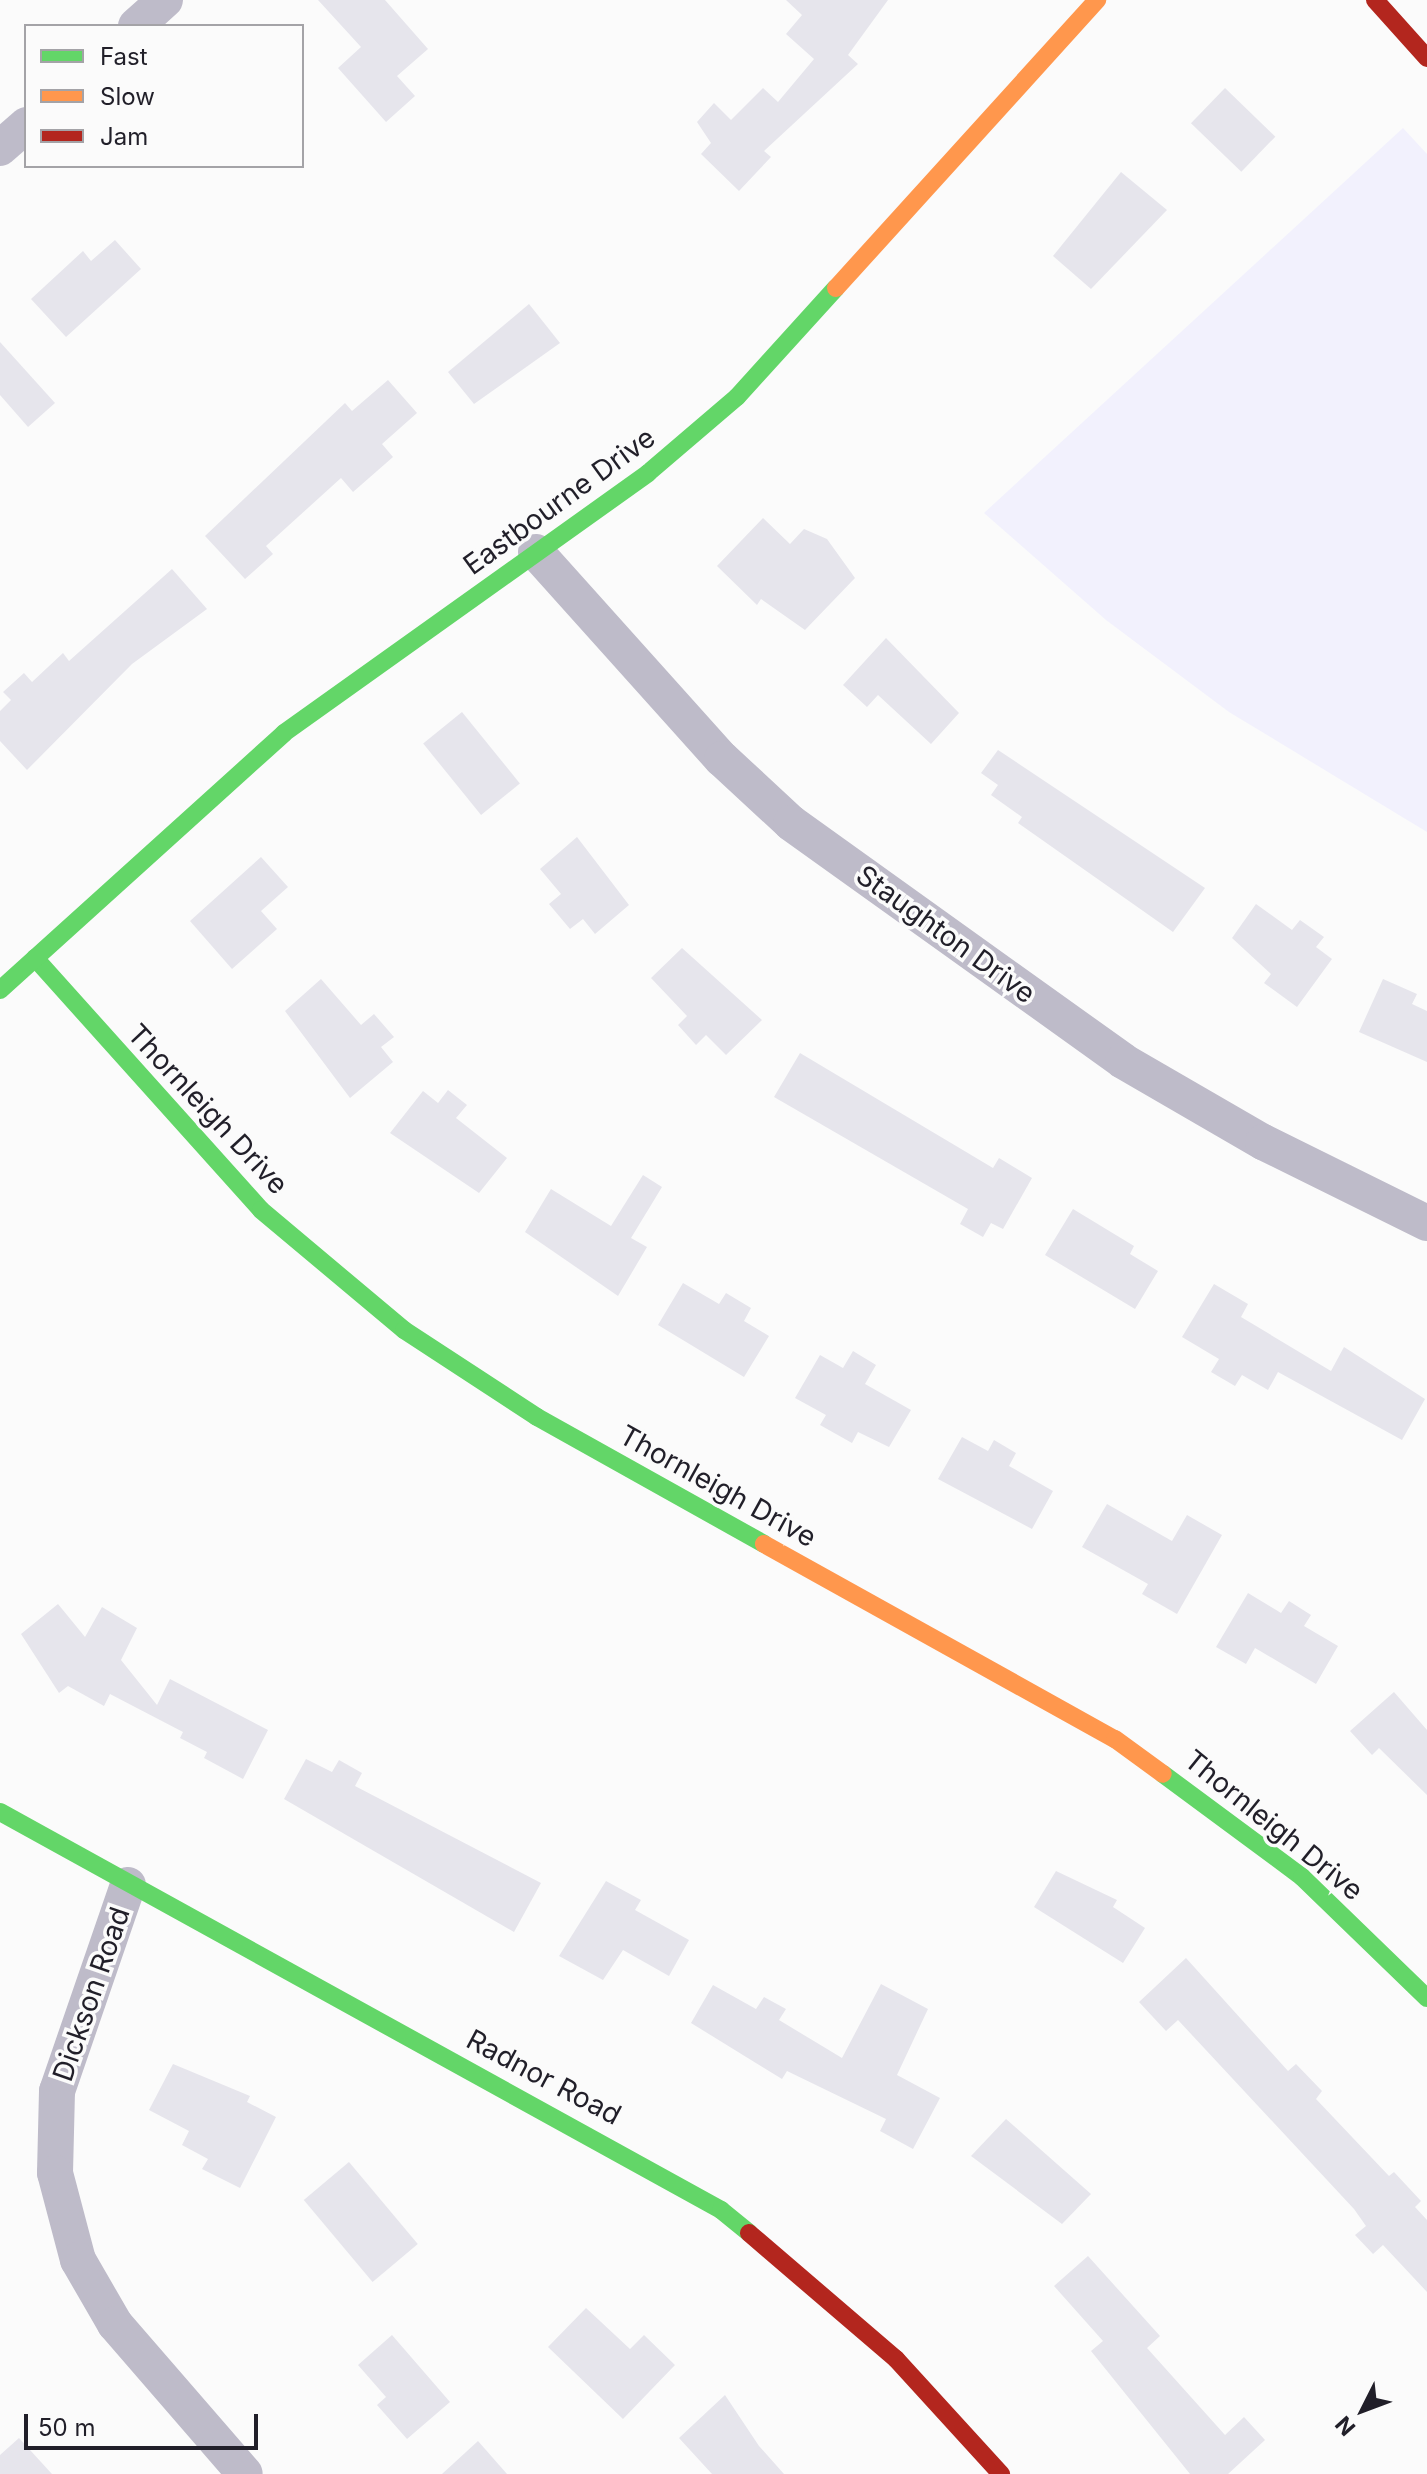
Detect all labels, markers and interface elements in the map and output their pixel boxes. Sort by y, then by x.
legend [24,24,304,168]
text: Fast [100,42,148,71]
text: Slow [100,82,155,111]
text: Jam [100,122,148,151]
street label: Eastbourne Drive [457,420,661,582]
street label: Staughton Drive [850,858,1042,1010]
street label: Thornleigh Drive [121,1017,295,1201]
street label: Thornleigh Drive [614,1418,822,1554]
street label: Thornleigh Drive [1178,1743,1370,1907]
street label: Dickson Road [46,1903,136,2085]
street label: Radnor Road [461,2022,627,2132]
north arrow [1323,2370,1403,2450]
scale bar [28,2398,262,2448]
text: N [1330,2411,1360,2441]
text: 50 m [38,2413,96,2442]

